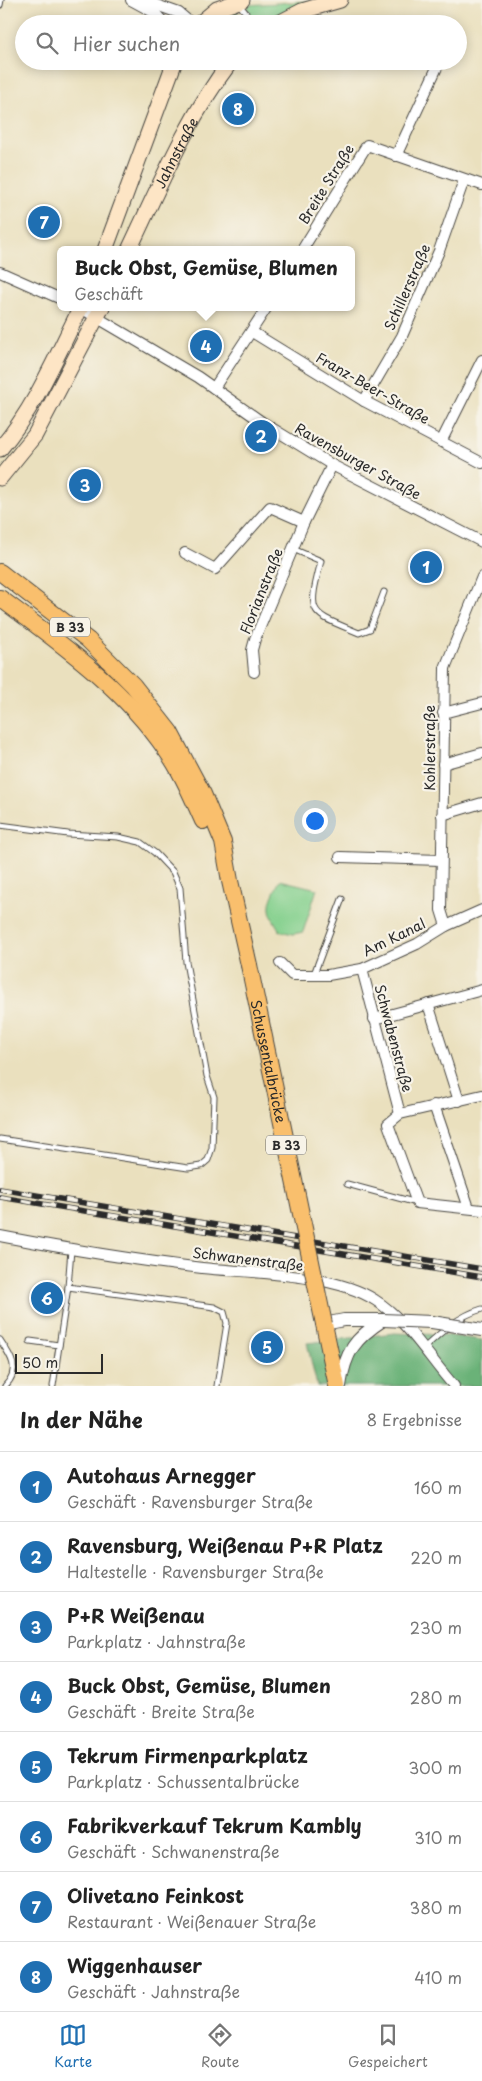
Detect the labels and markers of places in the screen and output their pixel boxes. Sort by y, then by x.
pin: 8 [222,90,254,128]
pin: 7 [28,203,60,241]
pin: 4 [190,327,222,365]
pin: 2 [245,417,277,455]
pin: 3 [69,466,101,504]
pin: 1 [410,548,442,586]
pin: 6 [31,1279,63,1317]
pin: 5 [251,1328,283,1366]

